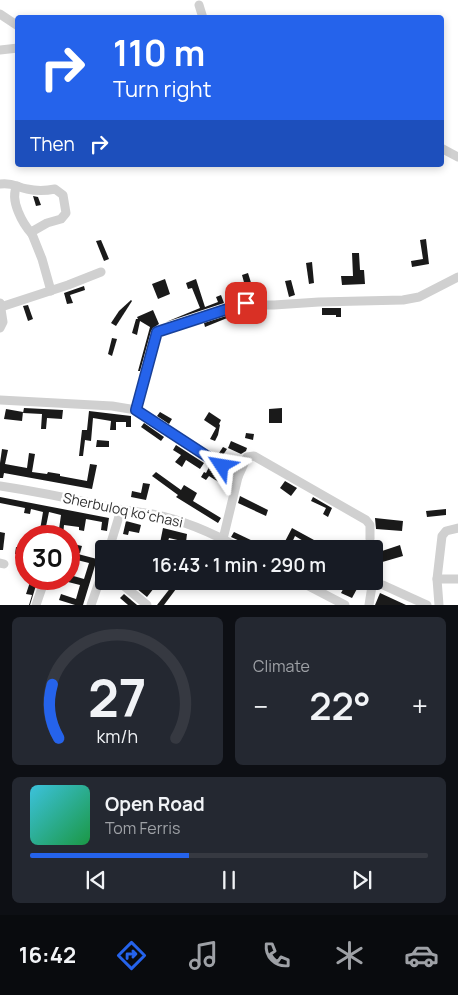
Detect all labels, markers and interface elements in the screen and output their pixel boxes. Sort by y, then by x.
text: 110 m [113,29,205,77]
icon: right [30,35,95,100]
text: Turn right [113,74,211,104]
icon: right [85,130,113,158]
text: Then [30,131,75,157]
pin [225,282,267,324]
icon: arrive [232,289,260,317]
position arrow [195,439,247,491]
street label: Sherbuloq koʻchasi [61,488,185,531]
speed limit sign: 30 [15,525,80,590]
text: 16:43 · 1 min · 290 m [152,552,326,578]
text: Climate [253,655,310,677]
text: 27 [88,662,147,733]
text: 22° [309,679,371,731]
text: − [253,687,268,725]
text: + [412,687,428,725]
text: km/h [97,724,138,748]
text: Open Road [105,791,205,817]
text: Tom Ferris [105,817,180,839]
icon: previous [82,866,110,894]
icon: pause [215,866,243,894]
icon: next [348,866,376,894]
icon: directions [114,938,149,973]
icon: music [186,938,221,973]
icon: phone [259,938,294,973]
icon: climate [332,938,367,973]
icon: car [404,938,439,973]
text: 16:42 [19,940,76,970]

